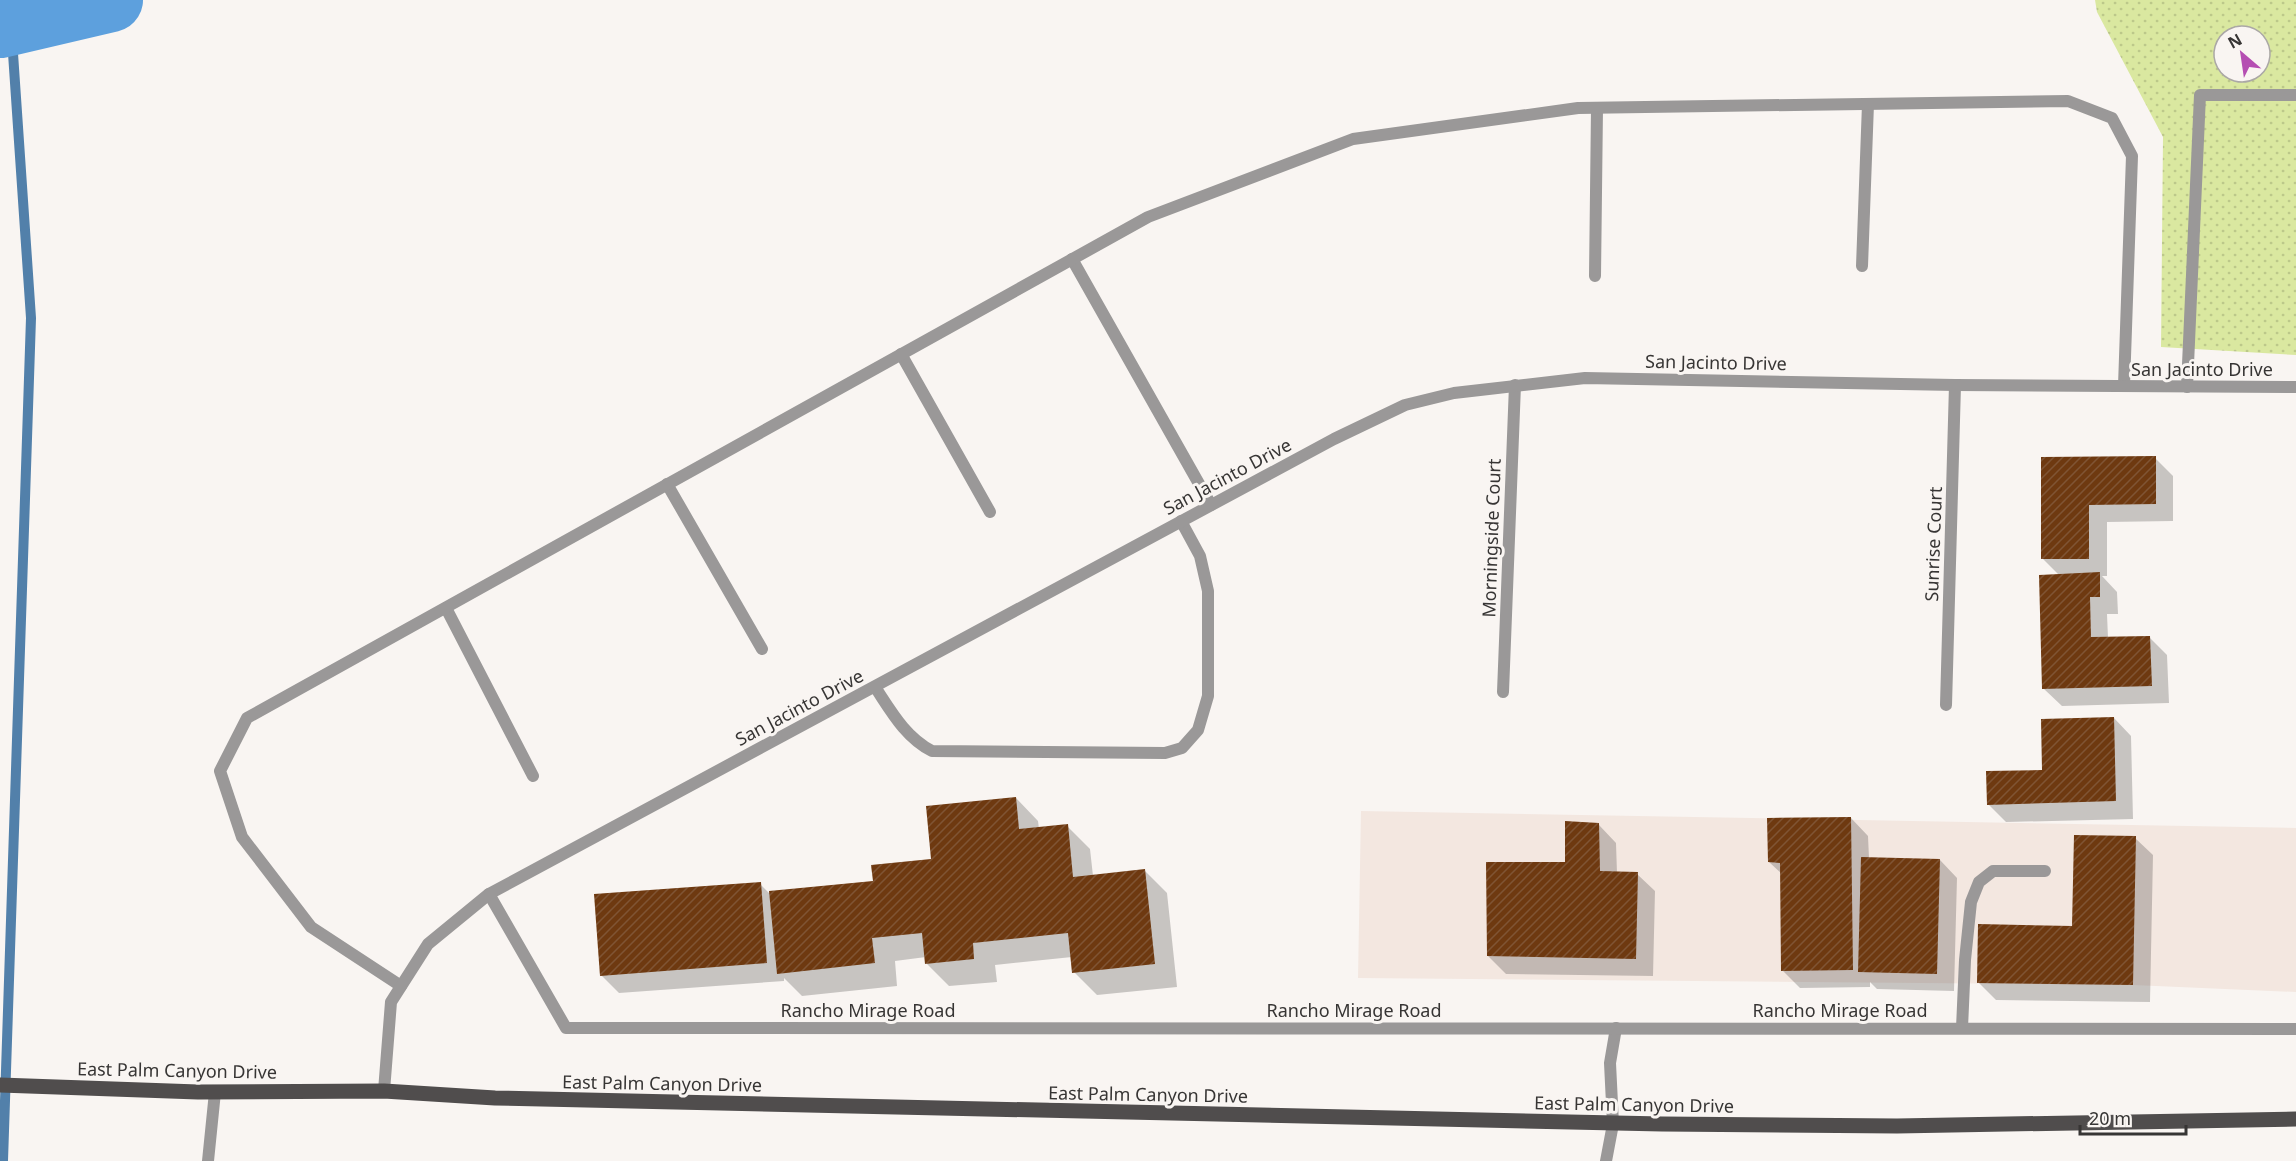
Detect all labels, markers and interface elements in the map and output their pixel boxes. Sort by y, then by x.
north arrow [2212,24,2272,84]
text: N [2224,28,2246,54]
street label: San Jacinto Drive [1645,349,1787,375]
street label: San Jacinto Drive [2131,357,2273,381]
street label: San Jacinto Drive [1159,432,1295,520]
street label: Morningside Court [1476,458,1506,618]
street label: Sunrise Court [1919,486,1947,602]
street label: San Jacinto Drive [731,663,867,751]
street label: Rancho Mirage Road [780,998,956,1022]
street label: Rancho Mirage Road [1266,998,1442,1022]
street label: Rancho Mirage Road [1752,998,1928,1022]
street label: East Palm Canyon Drive [77,1056,277,1084]
street label: East Palm Canyon Drive [562,1069,762,1097]
street label: East Palm Canyon Drive [1048,1080,1248,1108]
street label: East Palm Canyon Drive [1534,1090,1734,1118]
scale bar [2080,1098,2186,1136]
text: 20 m [2089,1106,2131,1130]

